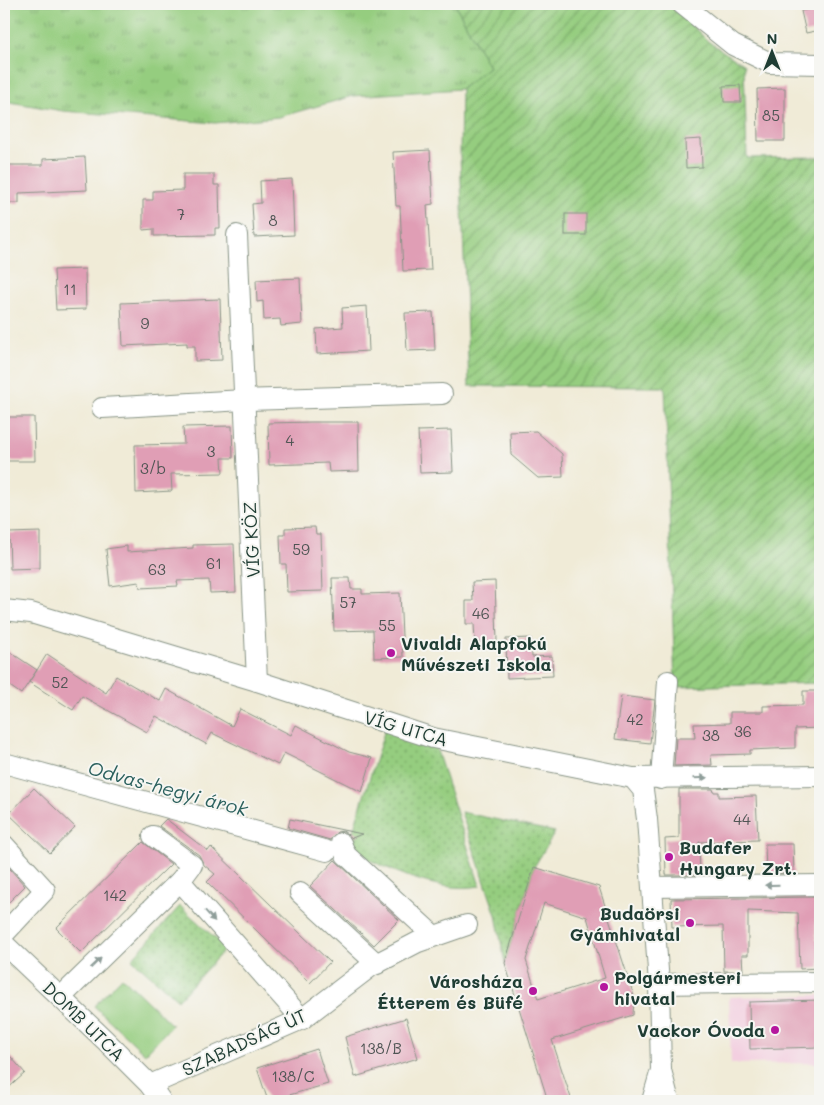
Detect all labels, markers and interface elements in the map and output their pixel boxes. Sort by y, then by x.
north arrow [746,28,796,78]
text: N [767,29,777,48]
house number: 85 [762,105,780,125]
house number: 7 [177,204,185,224]
house number: 8 [268,210,278,230]
house number: 11 [63,279,77,299]
house number: 9 [141,313,150,333]
house number: 4 [286,430,295,450]
house number: 3 [207,441,216,461]
house number: 3/b [140,458,166,478]
street label: VÍG KÖZ [237,501,265,579]
house number: 59 [292,539,310,559]
house number: 61 [206,553,222,573]
house number: 63 [148,559,166,579]
house number: 57 [339,592,357,612]
house number: 46 [472,603,490,623]
house number: 55 [378,615,396,635]
place label: Vivaldi Alapfokú Művészeti Iskola [401,631,552,676]
marker: Vivaldi Alapfokú Művészeti Iskola [385,647,397,659]
house number: 52 [51,672,69,692]
street label: VÍG UTCA [361,705,451,751]
house number: 42 [626,709,644,729]
house number: 36 [734,721,752,741]
house number: 38 [702,725,720,745]
water label: Odvas-hegyi árok [85,755,251,822]
one-way arrow [692,774,708,782]
house number: 44 [733,809,751,829]
place label: Budafer Hungary Zrt. [679,835,797,880]
marker: Budafer Hungary Zrt. [663,851,675,863]
one-way arrow [763,882,779,890]
house number: 142 [103,885,127,905]
place label: Budaörsi Gyámhivatal [570,901,680,946]
one-way arrow [204,909,216,921]
marker: Budaörsi Gyámhivatal [684,917,696,929]
one-way arrow [90,957,102,969]
place label: Polgármesteri hivatal [614,965,742,1010]
place label: Városháza Étterem és Büfé [377,969,523,1014]
street label: DOMB UTCA [38,976,130,1066]
marker: Polgármesteri hivatal [598,981,610,993]
marker: Városháza Étterem és Büfé [527,985,539,997]
street label: SZABADSÁG ÚT [178,1003,310,1081]
place label: Vackor Óvoda [637,1018,765,1042]
marker: Vackor Óvoda [769,1024,781,1036]
house number: 138/B [360,1038,402,1058]
house number: 138/C [271,1066,315,1086]

